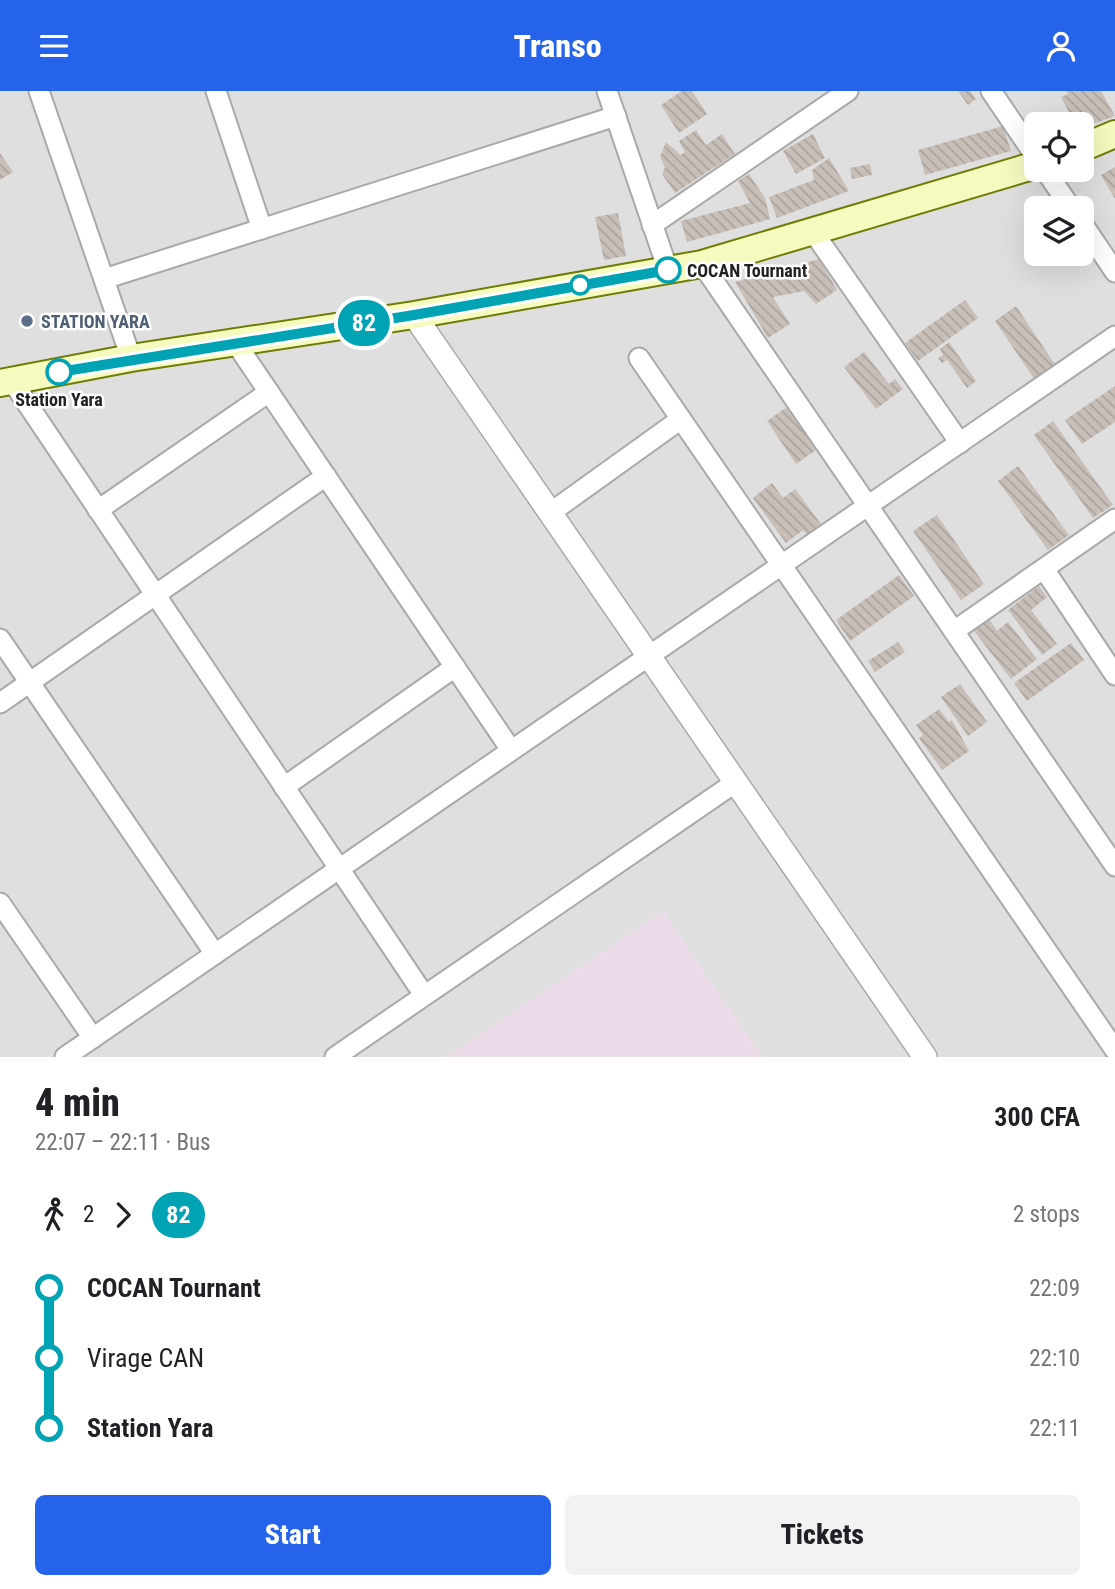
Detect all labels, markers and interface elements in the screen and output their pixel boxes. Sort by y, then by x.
icon: menu [35,27,73,65]
text: Transo [513,27,602,65]
icon: person [1042,27,1080,65]
map controls [1024,112,1094,266]
button: locate [1024,112,1094,182]
button: layers [1024,196,1094,266]
marker: COCAN Tournant [655,257,681,283]
place label: COCAN Tournant [687,260,808,281]
unlabelled marker [570,275,590,295]
line badge: 82 [332,300,396,346]
text: 82 [352,309,376,337]
place label: STATION YARA [41,311,150,332]
marker: STATION YARA [19,313,35,329]
marker: Station Yara [46,359,72,385]
place label: Station Yara [15,389,103,410]
text: 4 min [35,1081,120,1125]
text: 300 CFA [994,1102,1080,1132]
text: 22:07 – 22:11 · Bus [35,1129,211,1156]
icon: walk [35,1196,73,1234]
icon: forward [104,1196,142,1234]
text: 2 [83,1201,94,1228]
text: 82 [166,1201,191,1229]
text: 2 stops [1013,1201,1080,1228]
text: COCAN Tournant [87,1273,261,1303]
text: 22:09 [1029,1275,1080,1302]
text: Virage CAN [87,1343,204,1373]
text: 22:10 [1029,1345,1080,1372]
text: Station Yara [87,1413,214,1443]
text: 22:11 [1029,1415,1080,1442]
button: Start [35,1495,551,1575]
button: Tickets [565,1495,1080,1575]

